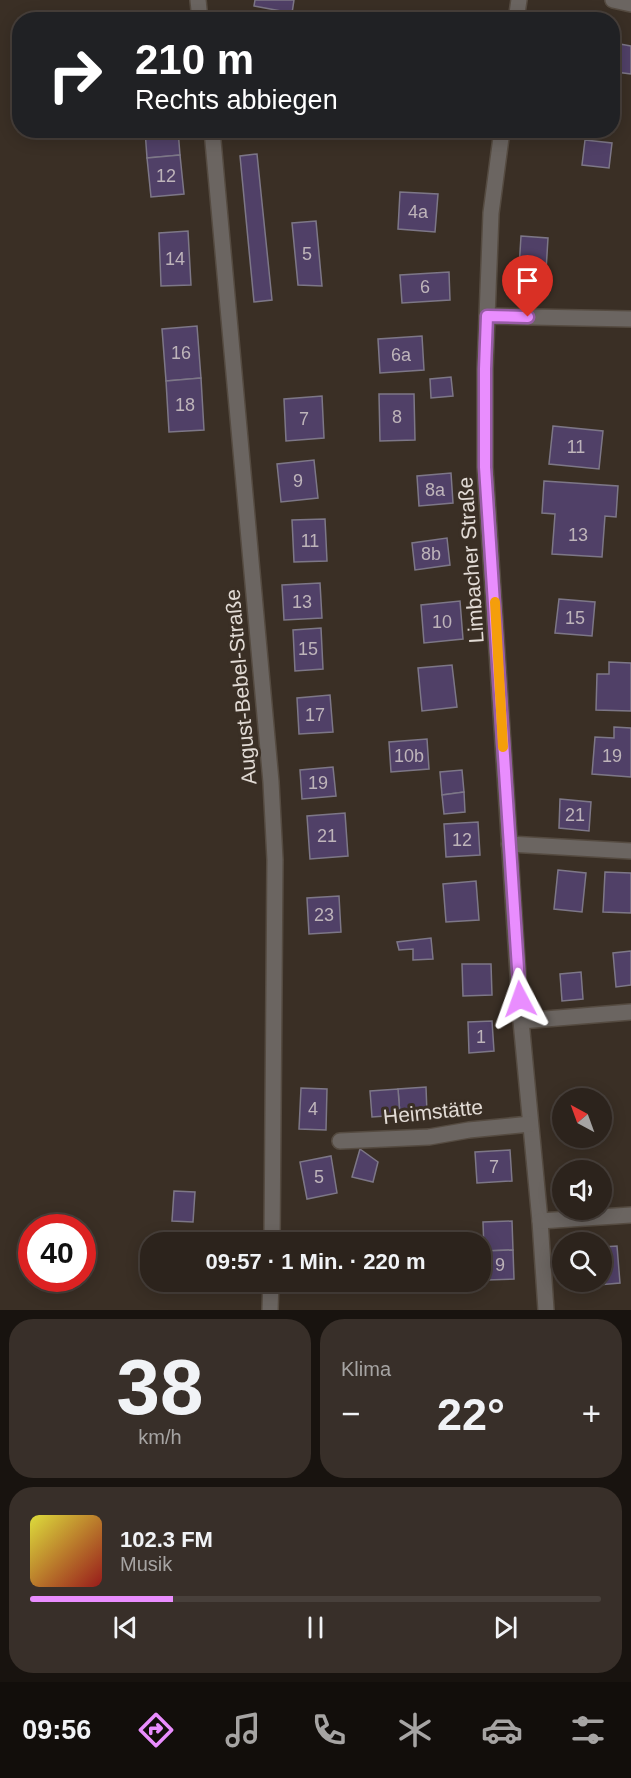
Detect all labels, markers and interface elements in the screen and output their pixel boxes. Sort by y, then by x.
icon: right [36,36,114,114]
text: 210 m [135,36,254,83]
text: Rechts abbiegen [135,85,338,115]
house number: 12 [156,166,176,186]
house number: 4a [408,202,429,222]
house number: 5 [302,244,312,264]
house number: 14 [165,249,185,269]
pin [502,255,553,317]
icon: arrive [511,264,544,297]
house number: 6 [420,277,430,297]
house number: 16 [171,343,191,363]
house number: 6a [391,345,412,365]
house number: 18 [175,395,195,415]
house number: 8 [392,407,402,427]
house number: 7 [299,409,309,429]
house number: 11 [567,437,585,457]
house number: 9 [293,471,303,491]
street label: Limbacher Straße [453,476,488,644]
house number: 8a [425,480,446,500]
house number: 13 [568,525,588,545]
house number: 11 [301,531,319,551]
house number: 8b [421,544,441,564]
street label: August-Bebel-Straße [220,588,261,786]
house number: 13 [292,592,312,612]
house number: 15 [565,608,585,628]
house number: 10 [432,612,452,632]
house number: 15 [298,639,318,659]
house number: 17 [305,705,325,725]
house number: 10b [394,746,424,766]
house number: 19 [602,746,622,766]
house number: 19 [308,773,328,793]
house number: 21 [565,805,585,825]
house number: 21 [317,826,337,846]
house number: 12 [452,830,472,850]
house number: 23 [314,905,334,925]
position arrow [488,967,552,1031]
house number: 1 [476,1027,486,1047]
north arrow [552,1088,612,1148]
map controls [552,1088,612,1292]
street label: Heimstätte [382,1095,484,1128]
house number: 4 [308,1099,318,1119]
house number: 7 [489,1157,499,1177]
button: sound [552,1160,612,1220]
house number: 5 [314,1167,324,1187]
speed limit sign: 40 [18,1214,96,1292]
button: search [552,1232,612,1292]
text: 09:57 · 1 Min. · 220 m [205,1249,426,1274]
house number: 9 [495,1255,505,1275]
text: 38 [117,1343,203,1431]
text: Klima [341,1358,391,1380]
text: 22° [437,1389,505,1440]
text: − [341,1395,360,1432]
text: + [582,1395,601,1432]
text: km/h [138,1426,182,1448]
text: 102.3 FM [120,1527,213,1552]
text: Musik [120,1553,172,1575]
icon: previous [109,1611,142,1644]
icon: pause [299,1611,332,1644]
icon: next [489,1611,522,1644]
icon: directions [135,1709,177,1751]
icon: music [222,1709,264,1751]
icon: phone [308,1709,350,1751]
icon: climate [394,1709,436,1751]
icon: car [481,1709,523,1751]
icon: filters [567,1709,609,1751]
text: 09:56 [22,1715,91,1745]

